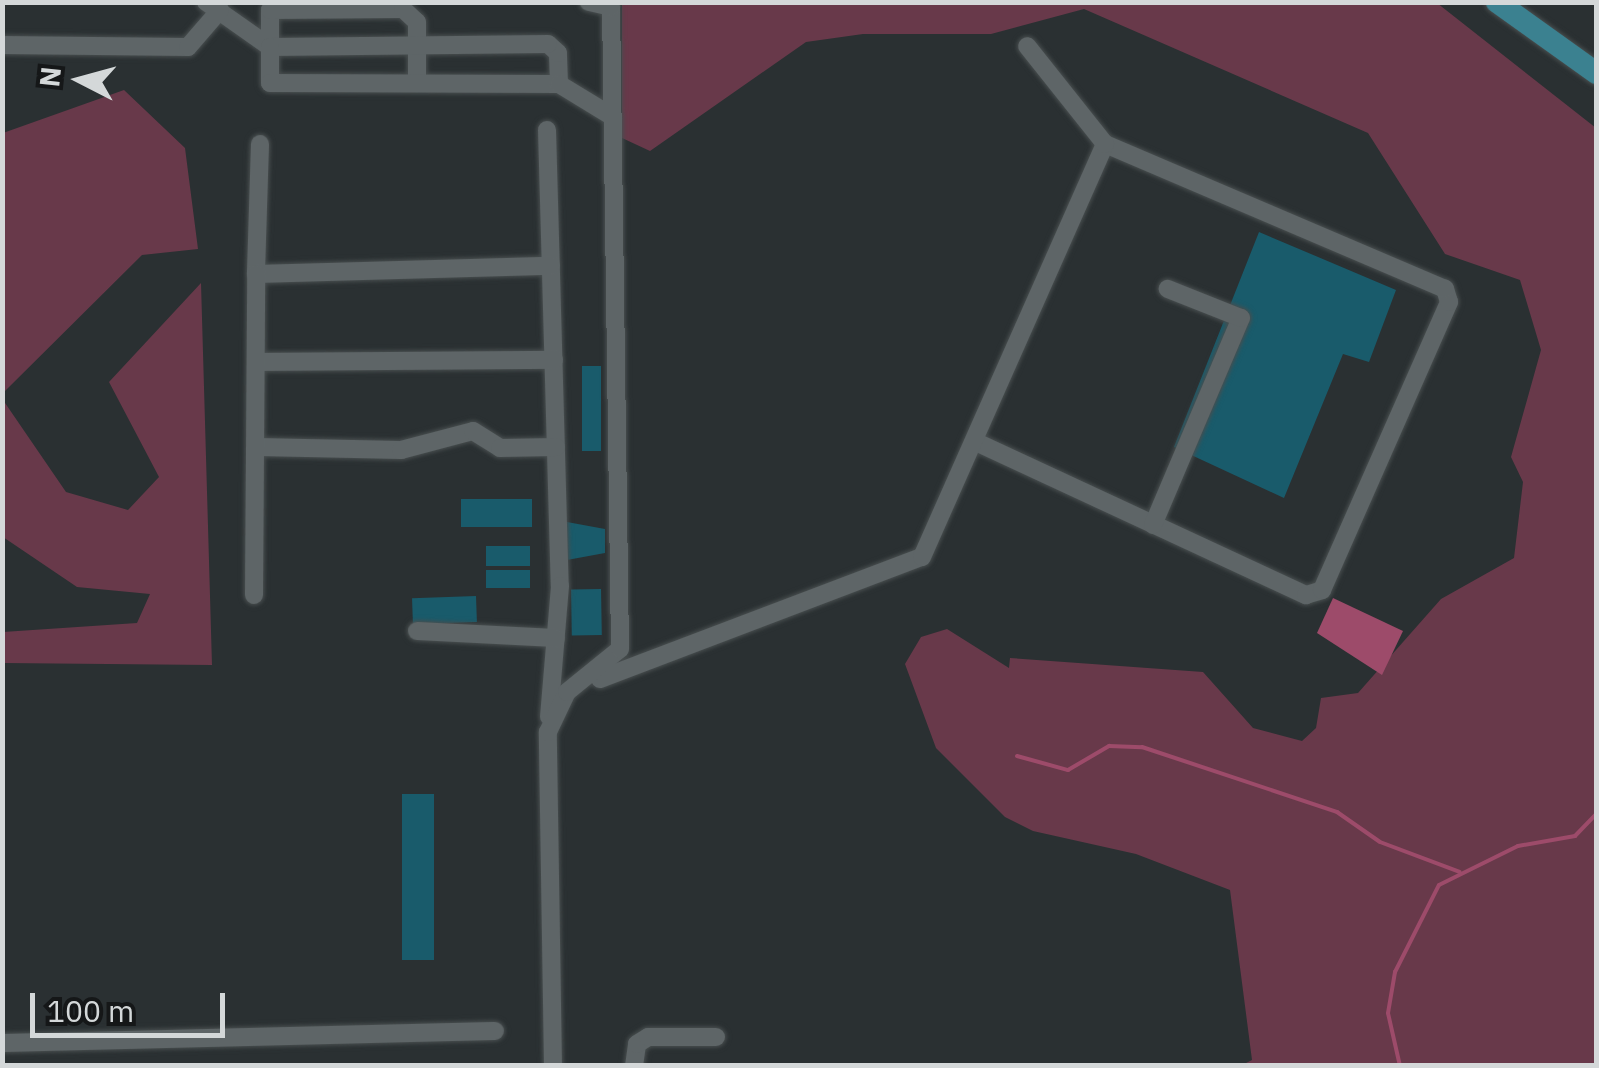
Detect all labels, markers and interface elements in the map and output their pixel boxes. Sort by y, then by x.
north arrow [30,30,130,130]
text: N [30,65,69,89]
scale bar [35,973,230,1035]
text: 100 m [47,991,134,1030]

